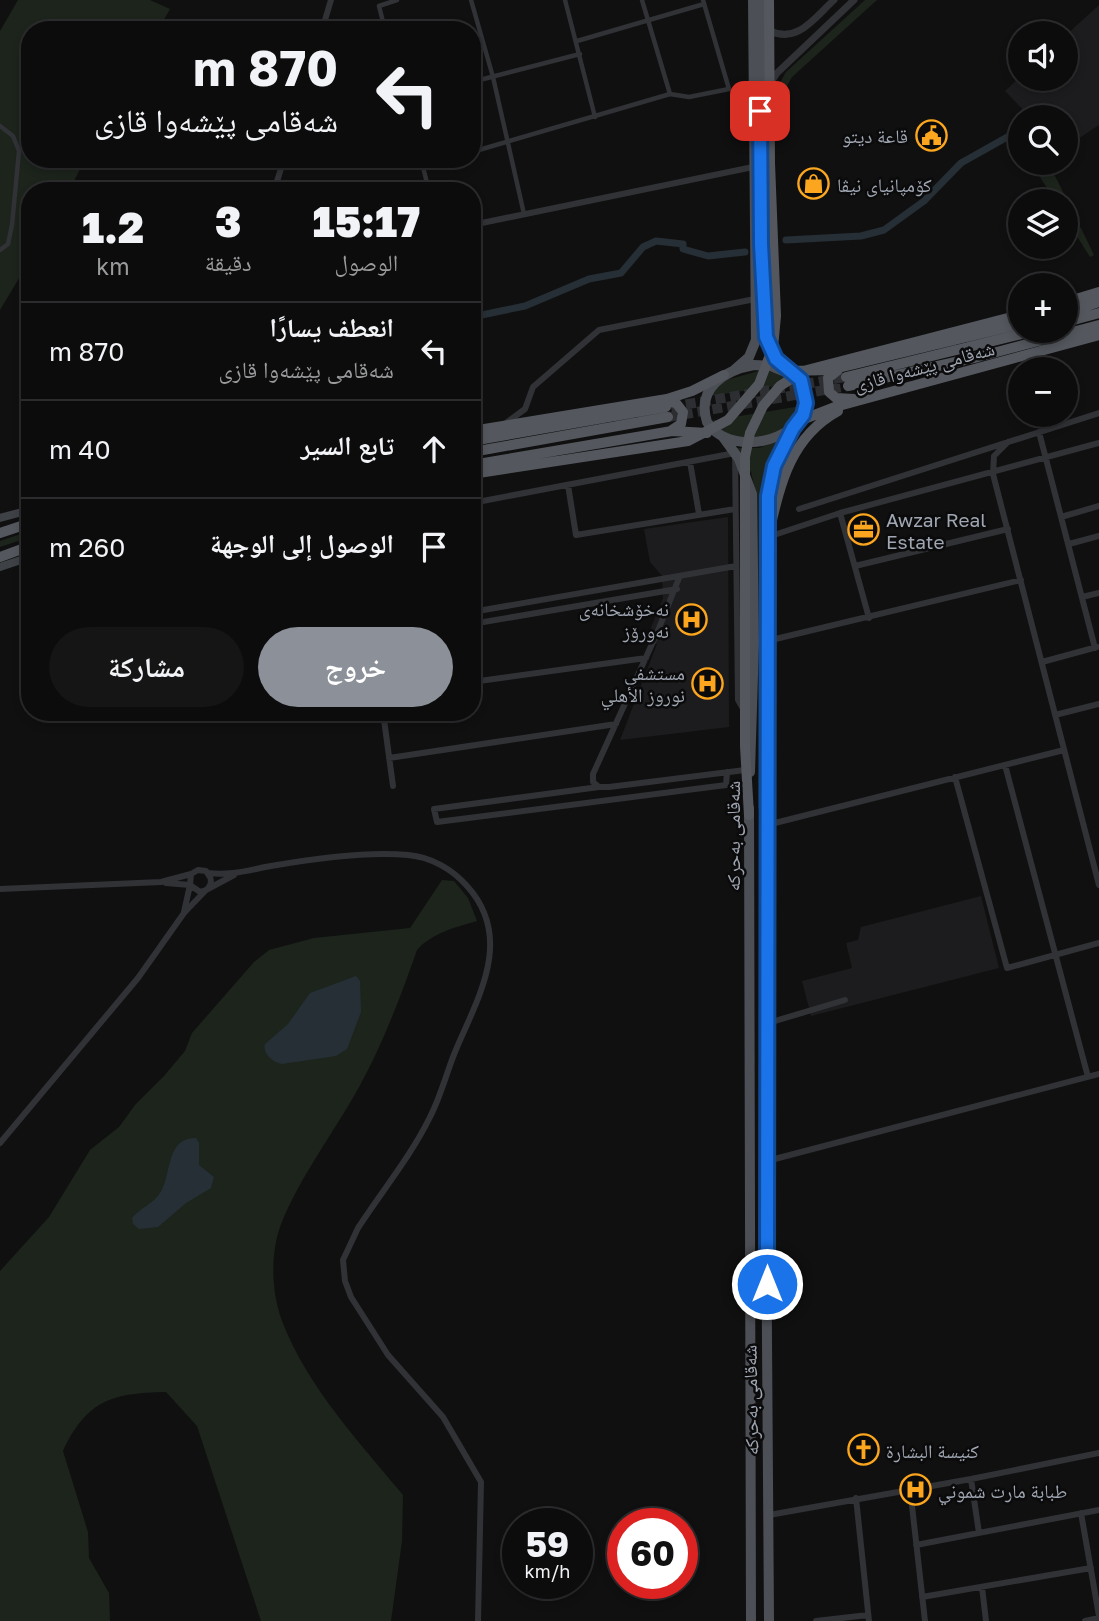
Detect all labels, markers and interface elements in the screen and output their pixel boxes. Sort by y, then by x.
map controls [1008,21,1078,427]
button: sound [1008,21,1078,91]
text: 870 m [193,38,338,97]
icon: left [362,49,453,140]
pin [730,81,790,141]
icon: arrive [741,92,779,130]
text: شەقامی پێشەوا قازی [94,101,338,139]
button: search [1008,105,1078,175]
public building icon: قاعة ديتو [914,118,948,152]
place label: قاعة ديتو [842,124,908,148]
shop icon: کۆمپانیای نیڤا [797,167,831,201]
place label: کۆمپانیای نیڤا [837,173,932,197]
button: layers [1008,189,1078,259]
text: 3 [215,196,241,246]
text: 15:17 [312,196,420,246]
text: 1.2 [82,202,144,252]
text: دقيقة [205,248,252,276]
text: الوصول [334,248,398,276]
text: km [96,252,130,280]
button: + [1008,273,1078,343]
text: انعطف يسارًا [270,312,394,343]
icon: left [415,332,453,370]
text: 870 m [49,336,124,367]
street label: شەقامی پێشەوا قازی [851,336,997,397]
text: شەقامی پێشەوا قازی [219,355,394,383]
button: − [1008,357,1078,427]
text: تابع السير [301,430,394,461]
icon: ahead [415,430,453,468]
text: 40 m [49,434,111,465]
place label: Awzar Real Estate [886,508,986,553]
office icon: Awzar Real Estate [846,513,880,547]
text: الوصول إلى الوجهة [210,528,394,559]
icon: arrive [415,528,453,566]
text: 260 m [49,532,125,563]
place label: نەخۆشخانەی نەورۆز [579,597,669,643]
hospital icon: نەخۆشخانەی نەورۆز [675,602,709,636]
button: مشاركة [49,627,244,707]
button: خروج [258,627,453,707]
place label: مستشفى نوروز الأهلي [601,661,685,710]
hospital icon: مستشفى نوروز الأهلي [691,666,725,700]
street label: شەقامی بەحرکە [721,781,745,891]
position arrow [730,1247,804,1321]
street label: شەقامی بەحرکە [738,1345,763,1455]
church icon: كنيسة البشارة [846,1433,880,1467]
place label: كنيسة البشارة [886,1439,979,1463]
hospital icon: طبابة مارت شموني [898,1473,932,1507]
place label: طبابة مارت شموني [938,1479,1067,1506]
speed limit sign: 60 [607,1508,698,1599]
text: 59 [526,1523,569,1565]
text: km/h [525,1560,570,1582]

